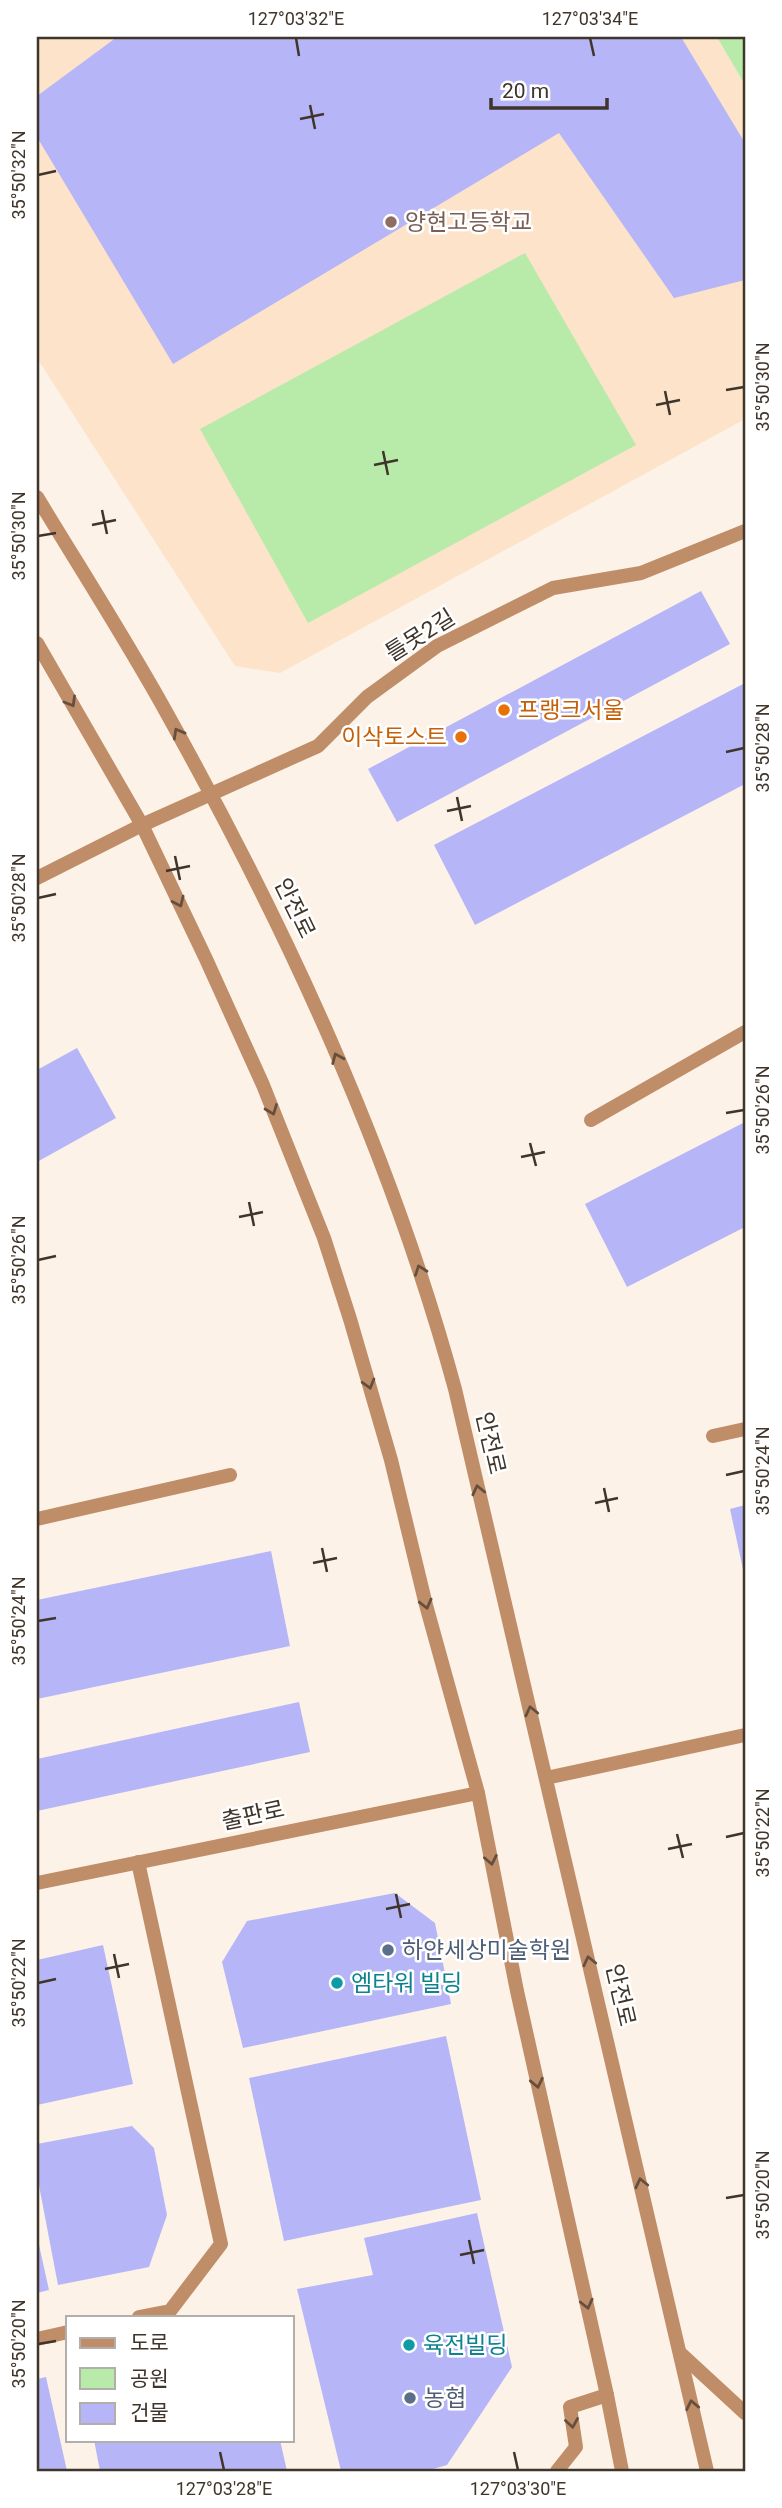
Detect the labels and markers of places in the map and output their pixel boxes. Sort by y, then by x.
place label: 양현고등학교 [405,209,532,236]
marker: 양현고등학교 [383,214,399,230]
place label: 프랭크서울 [518,697,624,724]
marker: 프랭크서울 [496,702,512,718]
place label: 이삭토스트 [341,724,447,751]
marker: 이삭토스트 [453,729,469,745]
place label: 하얀세상미술학원 [402,1937,571,1964]
marker: 하얀세상미술학원 [380,1942,396,1958]
place label: 엠타워 빌딩 [351,1970,463,1997]
marker: 엠타워 빌딩 [329,1975,345,1991]
place label: 육전빌딩 [423,2332,508,2359]
marker: 육전빌딩 [401,2337,417,2353]
place label: 농협 [424,2385,466,2412]
marker: 농협 [402,2390,418,2406]

